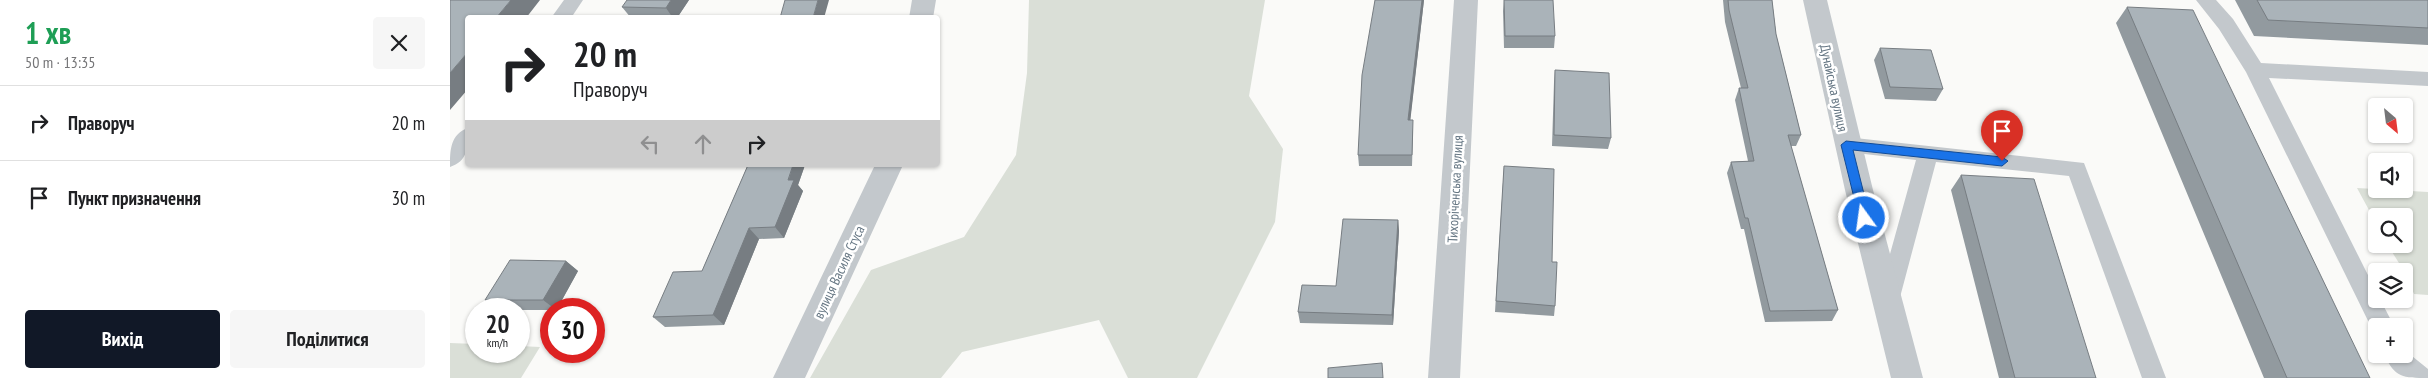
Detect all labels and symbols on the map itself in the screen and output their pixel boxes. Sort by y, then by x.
street label: Дунайська вулиця [1816,43,1852,133]
north arrow [2368,98,2412,142]
pin [1981,110,2023,161]
street label: Тихоріченська вулиця [1443,135,1467,243]
position arrow [1837,191,1889,243]
street label: вулиця Василя Стуса [810,223,868,321]
speed limit sign: 30 [540,298,605,363]

